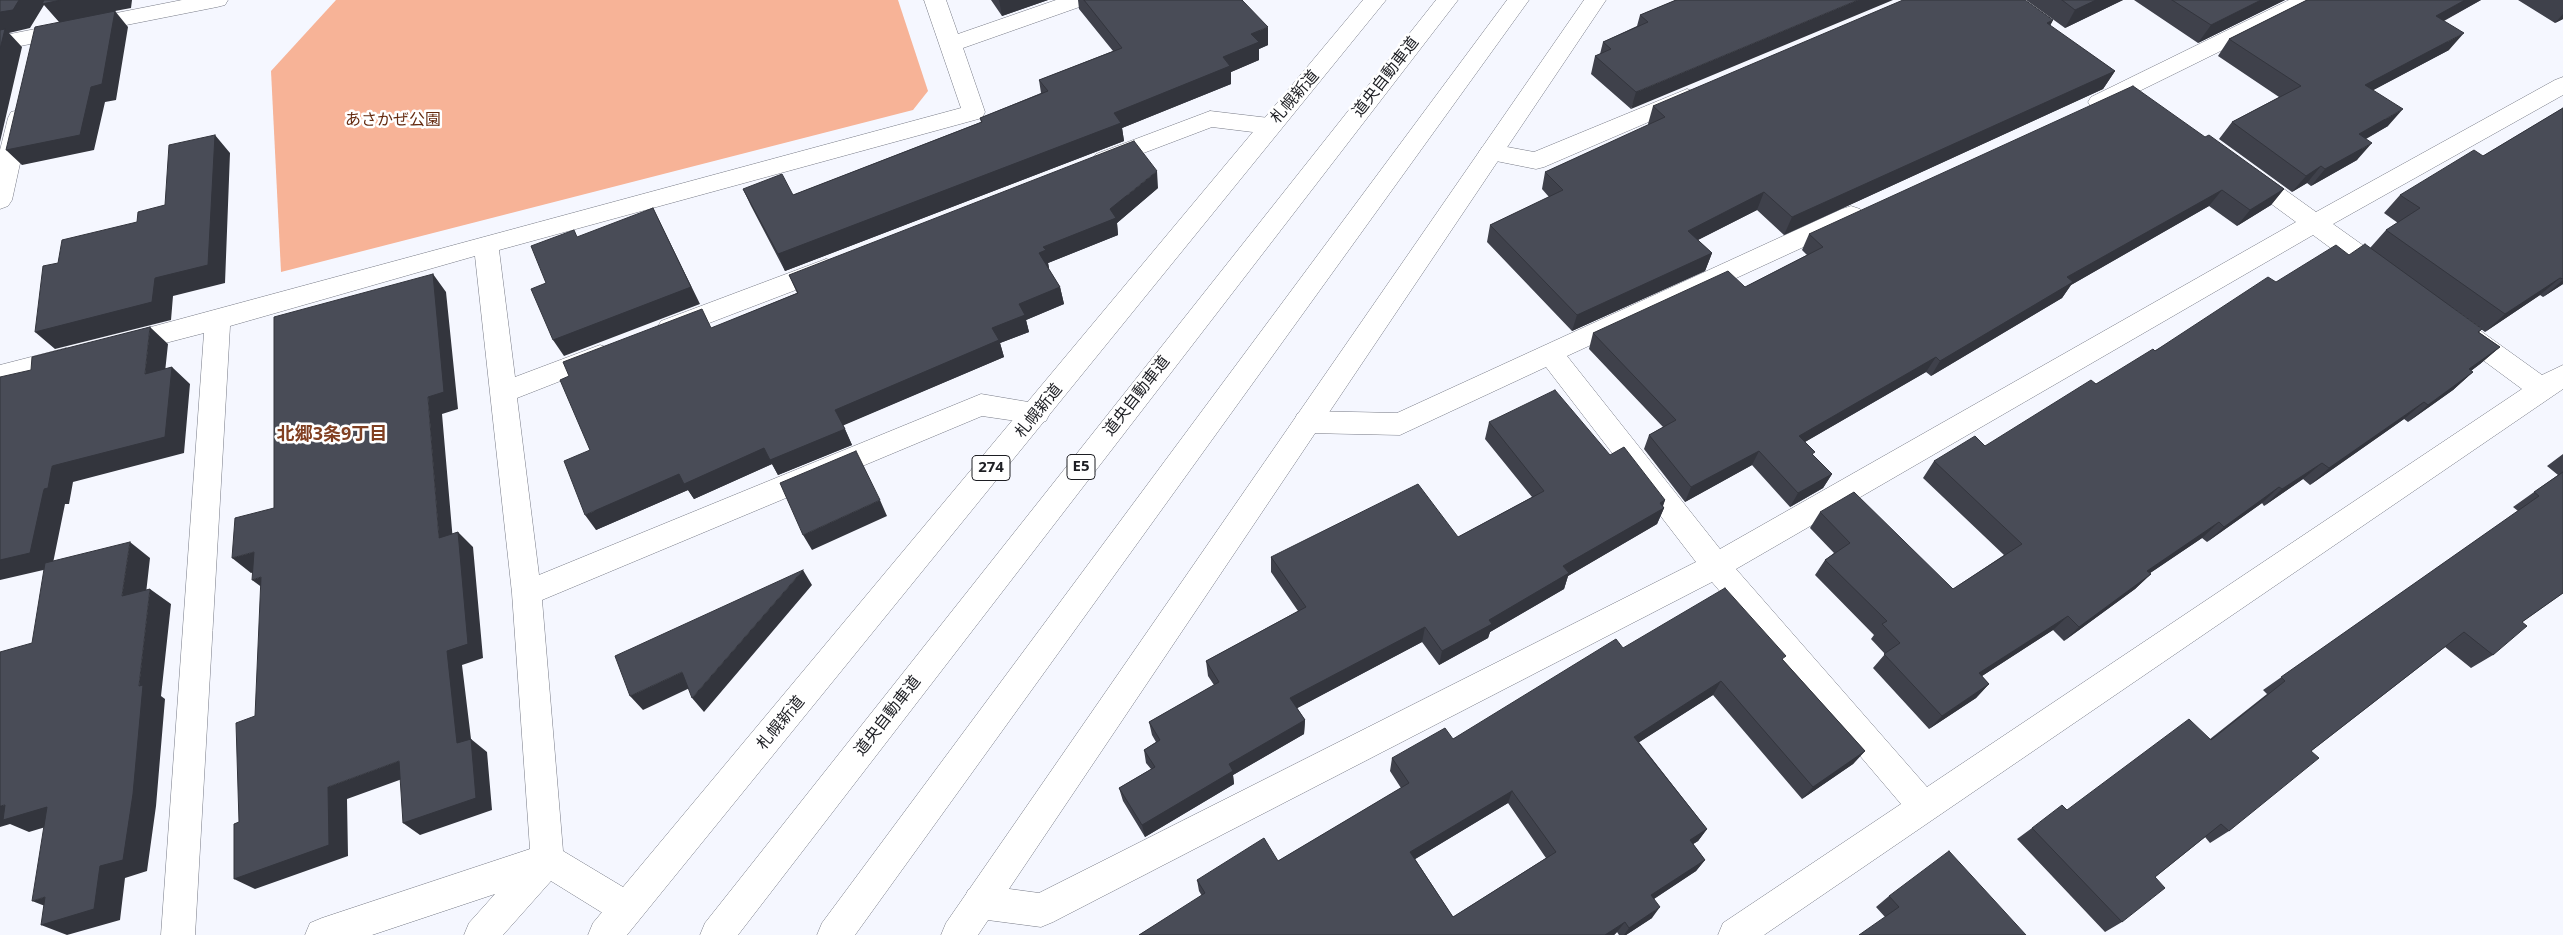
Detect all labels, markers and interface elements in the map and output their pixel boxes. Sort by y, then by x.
street label: 道央自動車道 [1349,33,1423,121]
street label: 札幌新道 [1267,67,1323,127]
park label: あさかぜ公園 [345,110,441,130]
street label: 道央自動車道 [1100,352,1174,440]
street label: 札幌新道 [1011,380,1067,442]
district label: 北郷3条9丁目 [277,424,387,446]
road number: E5 [1067,454,1095,480]
road number: 274 [972,456,1010,480]
street label: 道央自動車道 [851,672,925,760]
street label: 札幌新道 [753,692,809,754]

